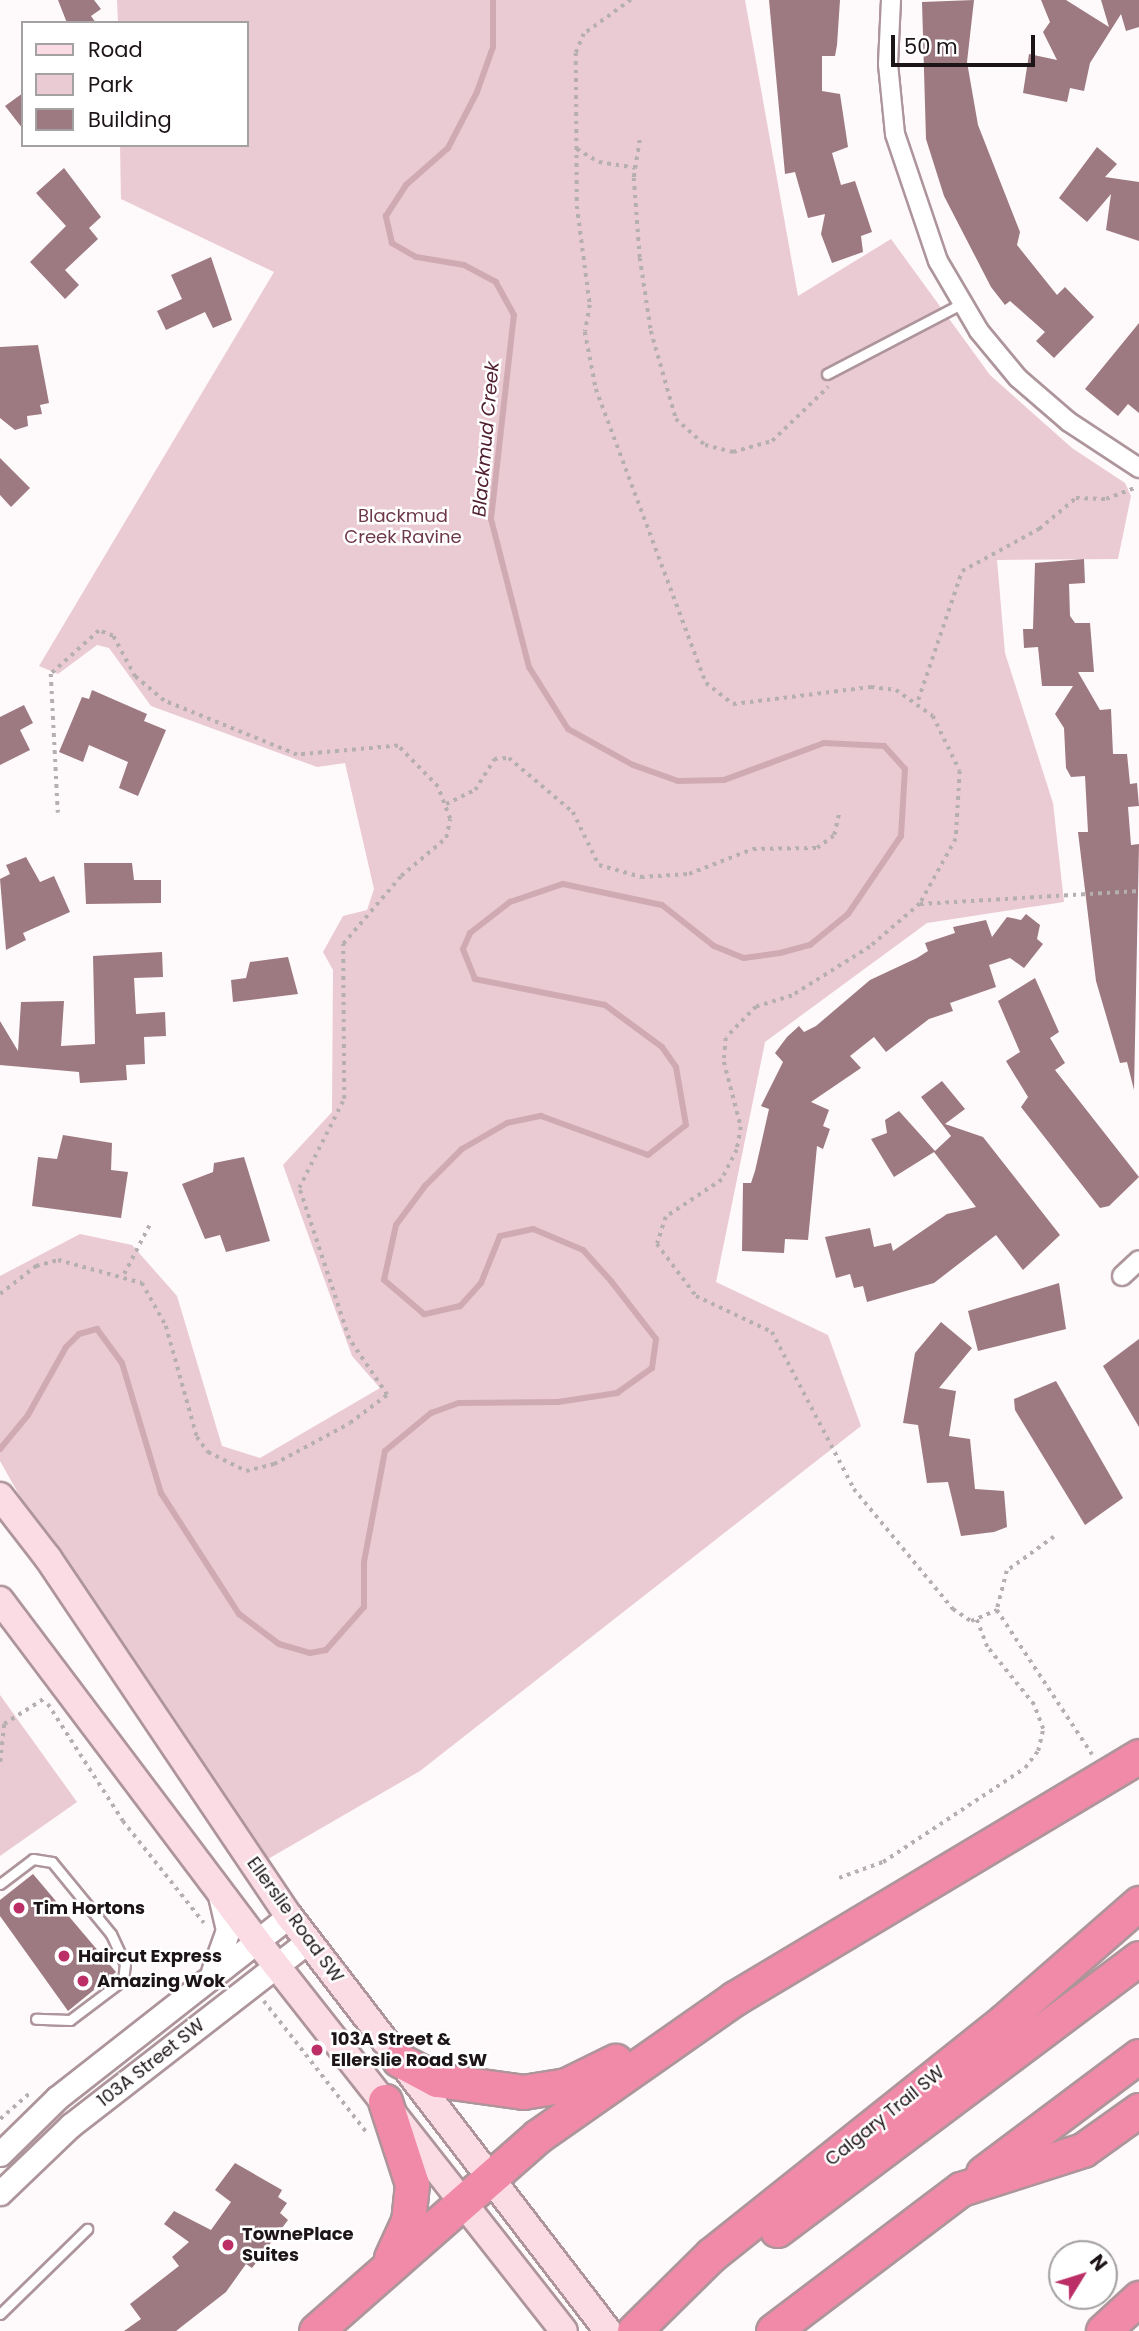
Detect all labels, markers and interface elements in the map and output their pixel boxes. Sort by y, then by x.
legend [21,21,248,147]
scale bar [894,21,1038,65]
text: 50 m [904,32,958,61]
text: Road [88,35,143,64]
text: Park [88,70,133,99]
text: Building [88,105,172,134]
water label: Blackmud Creek [468,360,504,518]
park label: Blackmud Creek Ravine [344,506,462,548]
street label: Ellerslie Road SW [242,1853,348,1987]
place label: Tim Hortons [33,1897,145,1919]
marker: Tim Hortons [11,1900,27,1916]
place label: Haircut Express [78,1945,222,1967]
marker: Haircut Express [56,1948,72,1964]
place label: Amazing Wok [97,1970,225,1992]
marker: Amazing Wok [75,1973,91,1989]
street label: 103A Street SW [93,2014,209,2112]
place label: 103A Street & Ellerslie Road SW [331,2029,487,2072]
marker: 103A Street & Ellerslie Road SW [309,2042,325,2058]
street label: Calgary Trail SW [821,2061,949,2171]
place label: TownePlace Suites [242,2224,354,2266]
marker: TownePlace Suites [220,2237,236,2253]
north arrow [1048,2240,1118,2310]
text: N [1083,2249,1113,2277]

